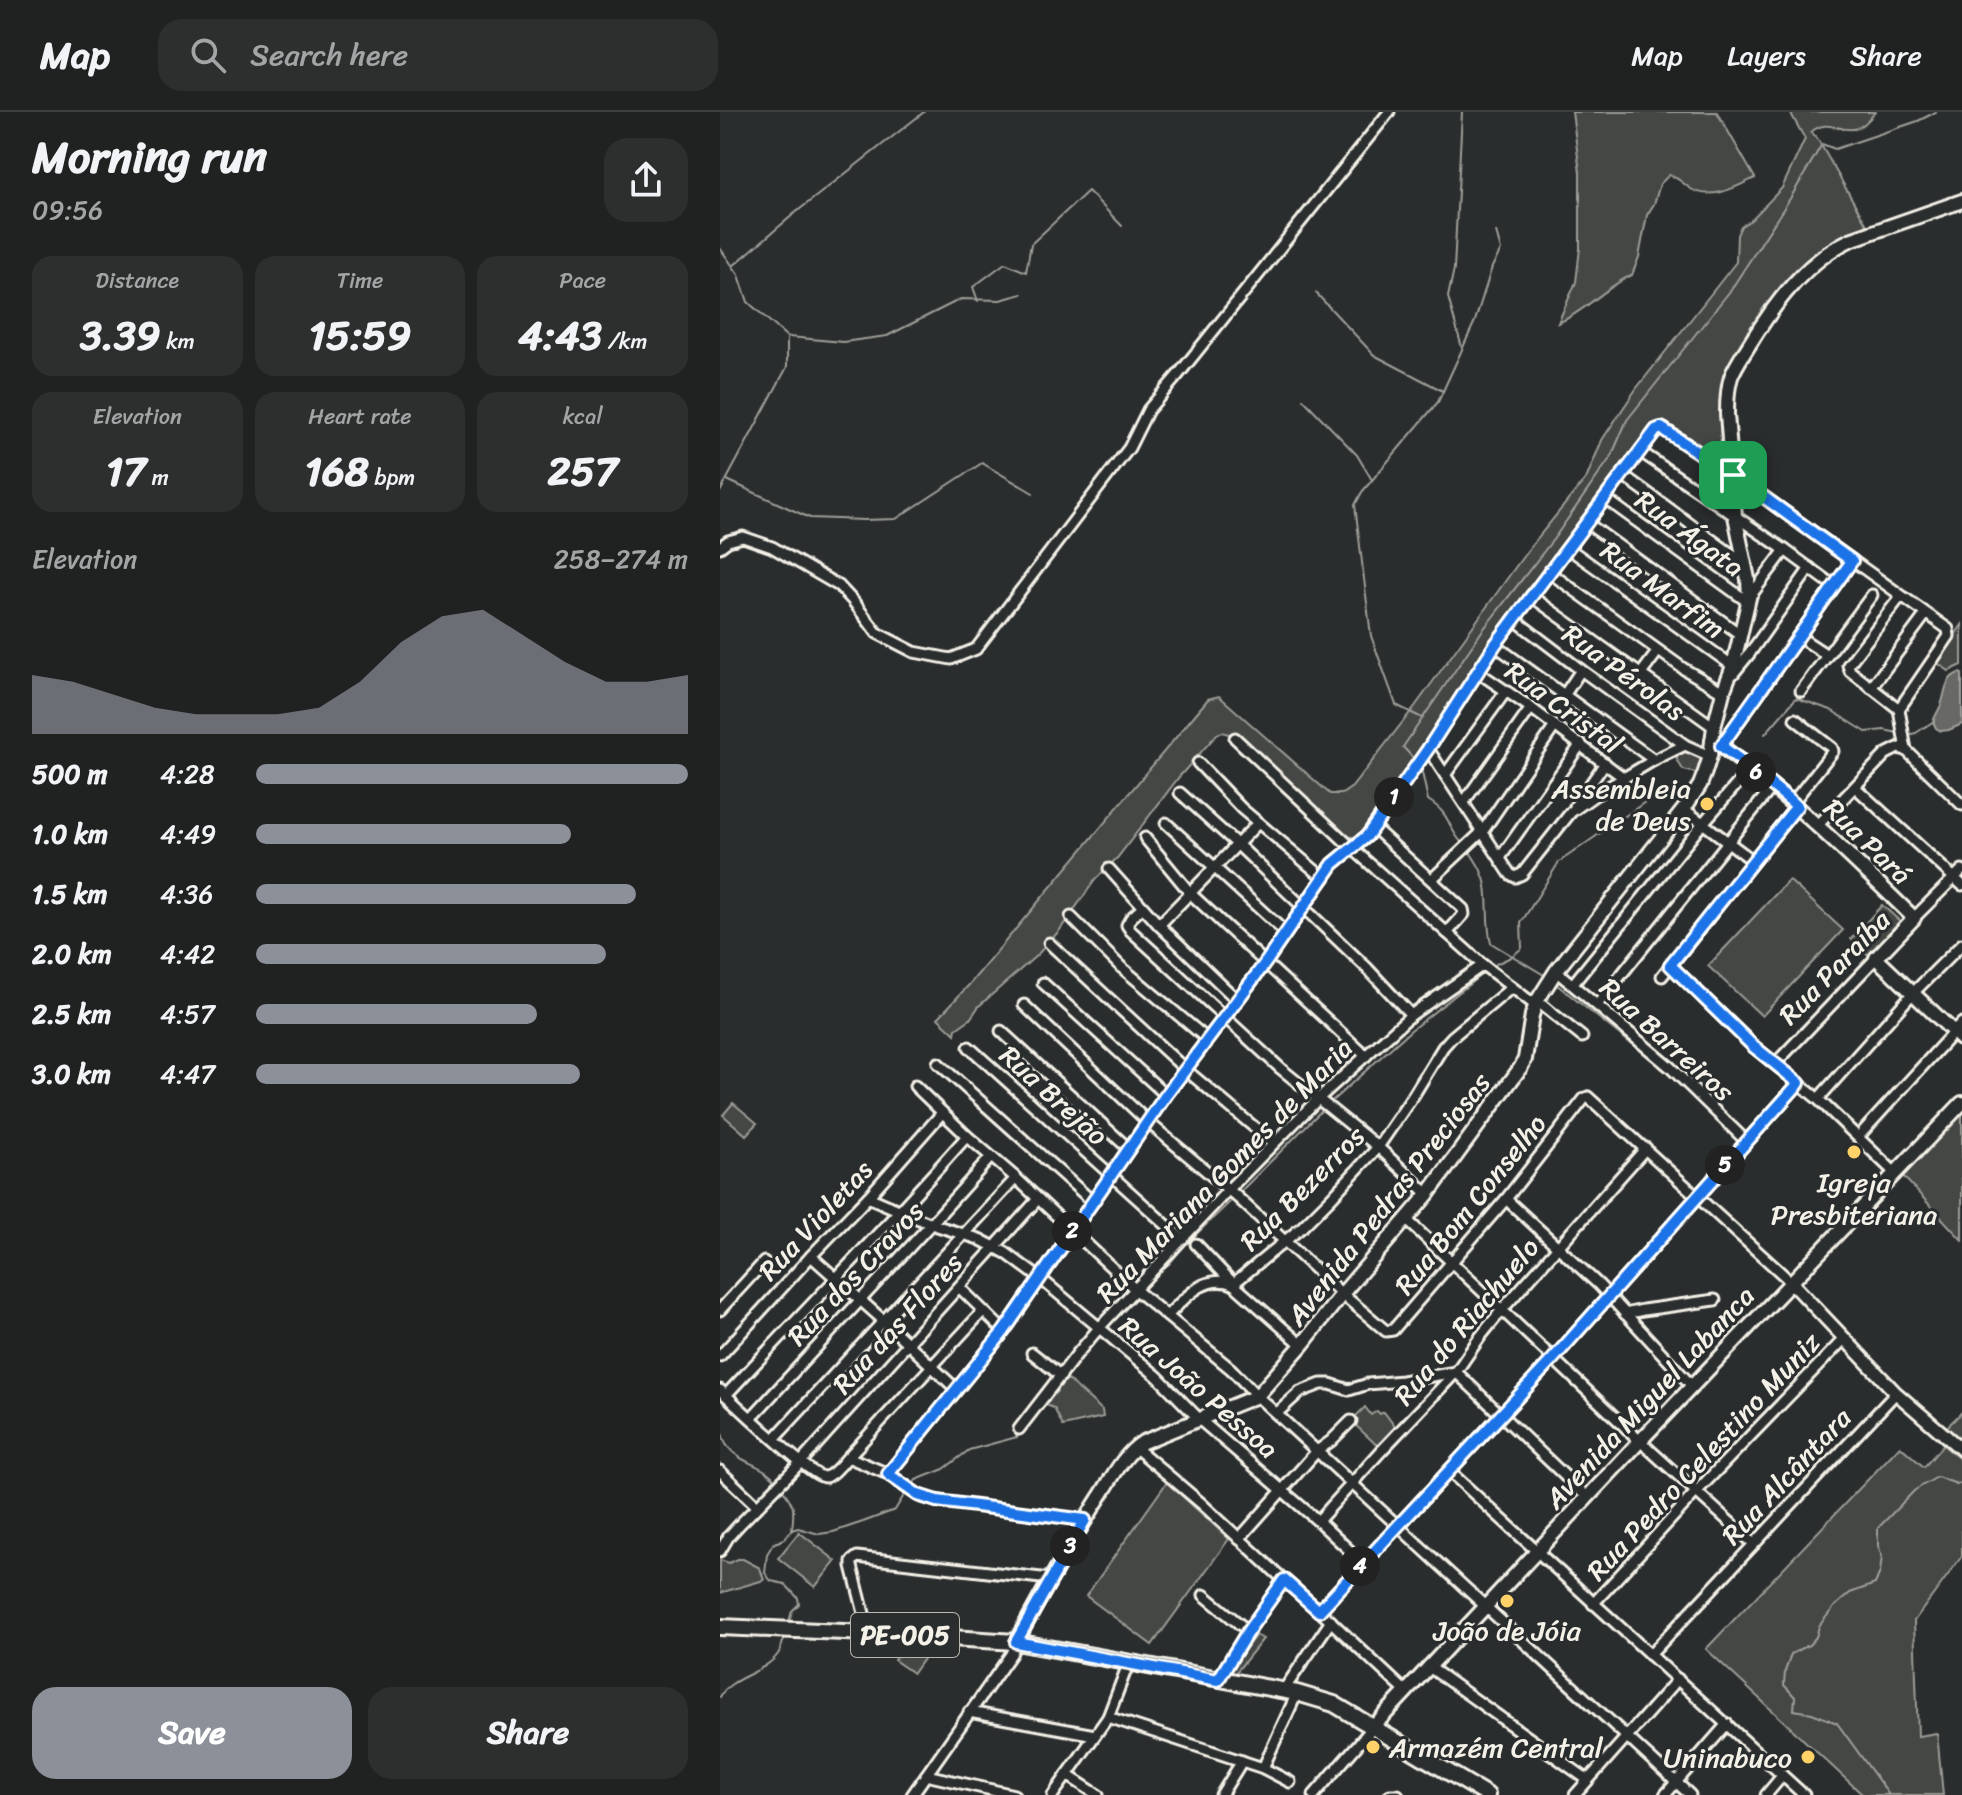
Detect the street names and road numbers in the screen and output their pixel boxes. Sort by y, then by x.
street label: Rua Ágata [1624,476,1755,590]
street label: Rua Marfim [1590,527,1736,652]
street label: Rua Pérolas [1551,611,1696,735]
street label: Rua Cristal [1494,648,1634,768]
street label: Rua Pará [1811,786,1924,897]
street label: Rua Paraíba [1766,897,1903,1037]
street label: Rua Barreiros [1588,965,1746,1114]
street label: Rua Mariana Gomes de Maria [1084,1026,1365,1315]
street label: Rua Brejão [988,1032,1120,1158]
street label: Avenida Pedras Preciosas [1273,1061,1504,1338]
street label: Rua Bom Conselho [1381,1102,1559,1306]
street label: Rua Bezerros [1228,1113,1377,1263]
street label: Rua Violetas [746,1148,885,1293]
street label: Rua dos Cravos [774,1189,937,1358]
street label: Rua do Riachuelo [1381,1226,1552,1417]
street label: Rua das Flores [819,1241,975,1406]
street label: Avenida Miguel Labanca [1531,1274,1767,1522]
street label: Rua João Pessoa [1107,1303,1290,1471]
street label: Rua Pedro Celestino Muniz [1574,1319,1833,1593]
street label: Rua Alcântara [1709,1395,1865,1557]
road number: PE-005 [851,1613,959,1657]

